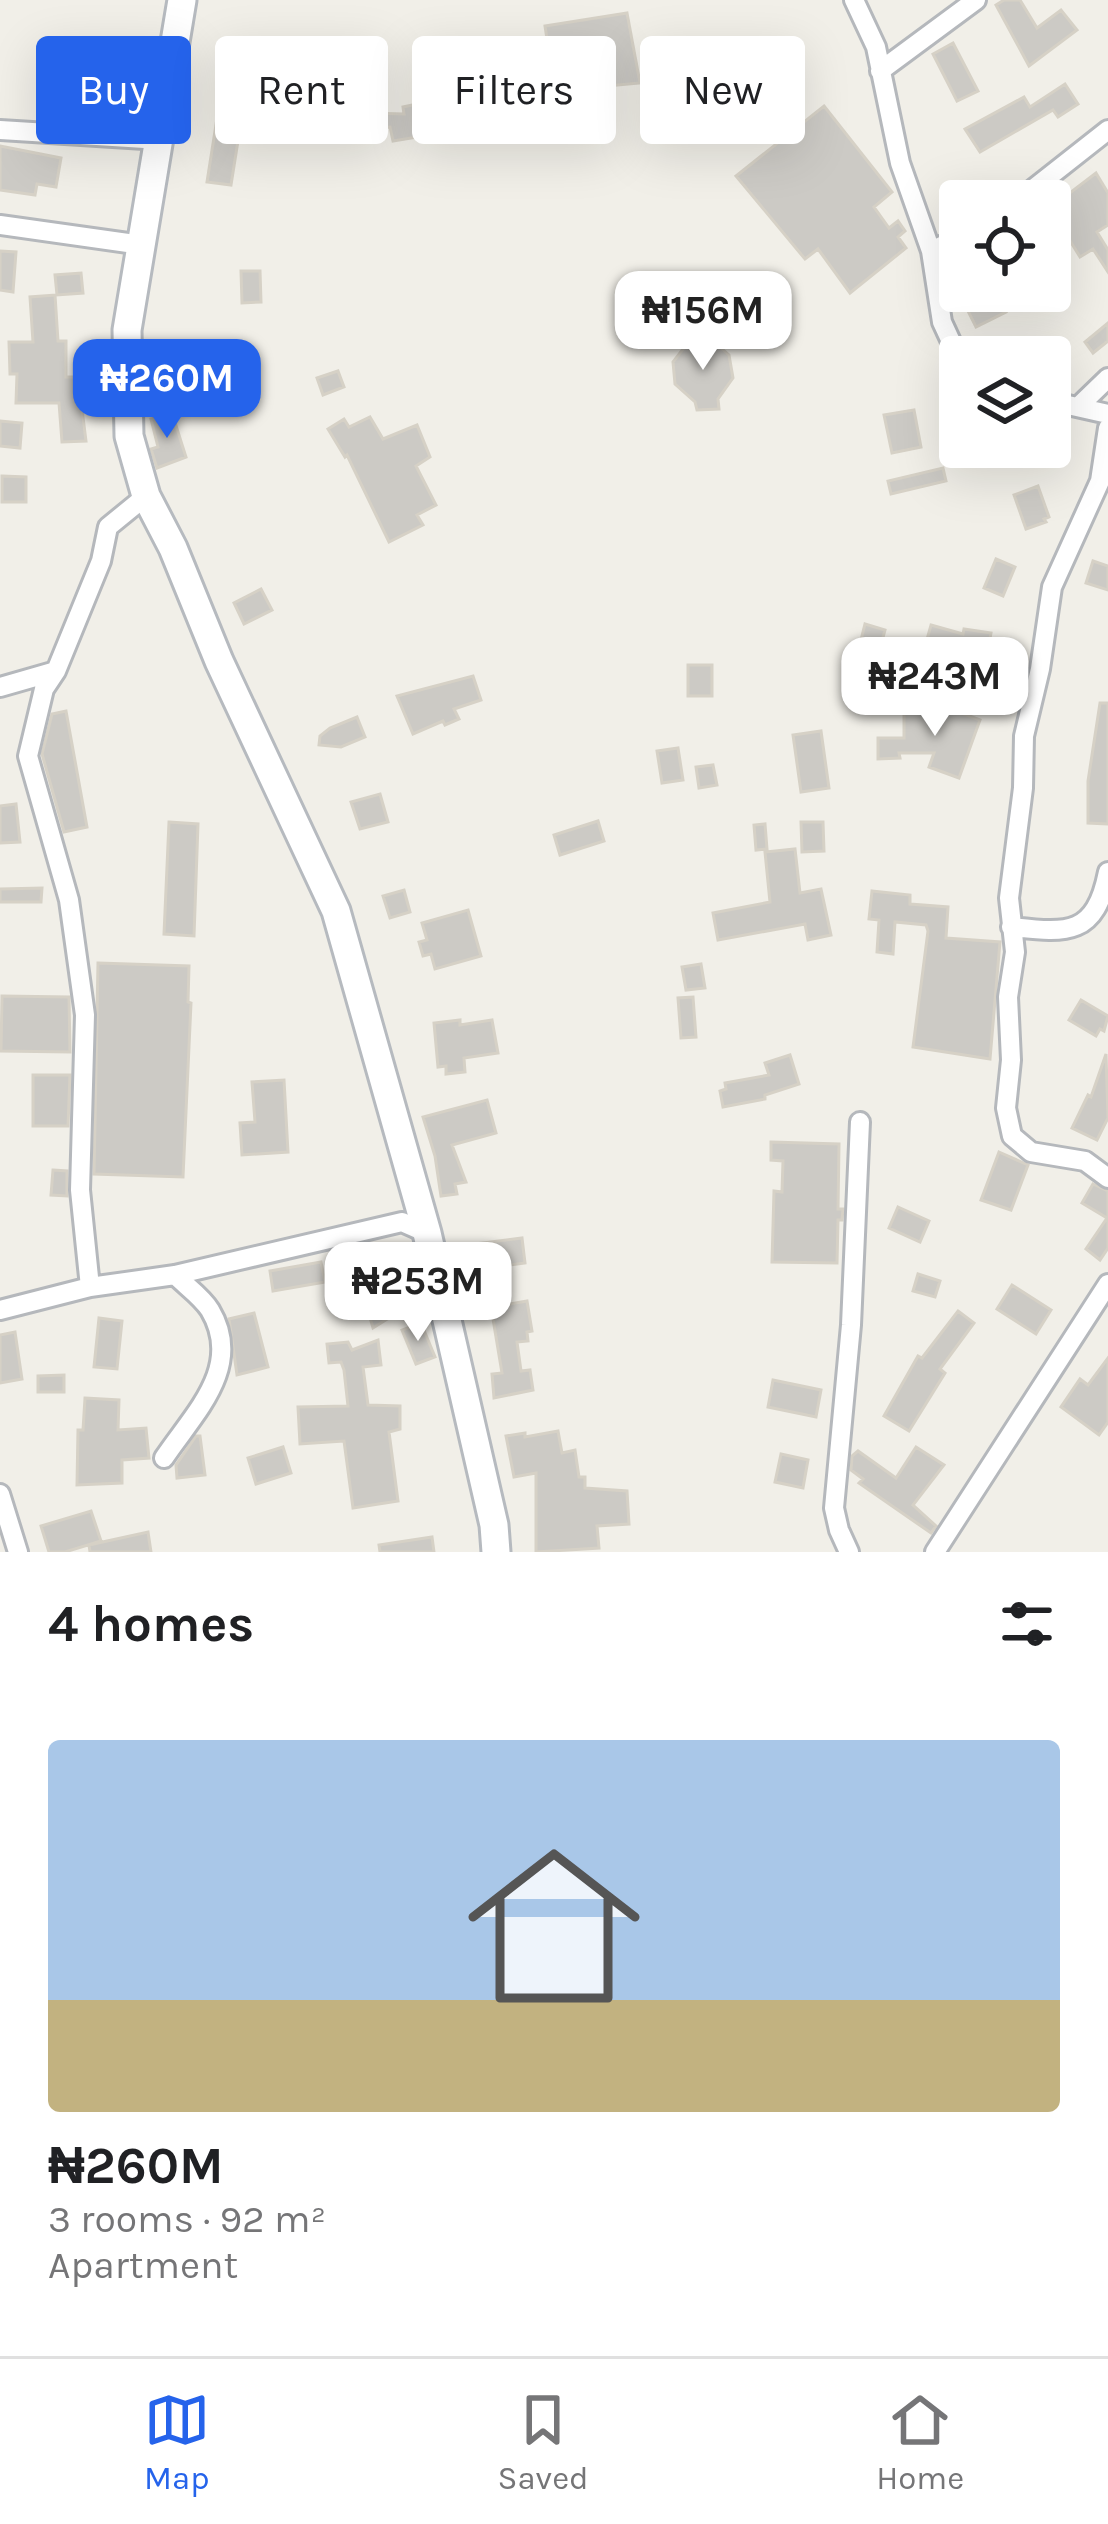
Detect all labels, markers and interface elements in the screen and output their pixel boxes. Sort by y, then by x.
chip: Buy [36,36,191,144]
chip: Rent [215,36,388,144]
chip: Filters [412,36,616,144]
chip: New [640,36,805,144]
map controls [939,180,1071,468]
button: locate [939,180,1071,312]
pin: ₦156M [619,271,787,373]
text: ₦156M [642,287,764,333]
button: layers [939,336,1071,468]
pin: ₦260M [83,339,251,441]
text: ₦260M [100,355,234,401]
pin: ₦243M [851,637,1019,739]
text: ₦243M [868,653,1002,699]
pin: ₦253M [334,1242,502,1344]
text: ₦253M [352,1258,484,1304]
icon: filters [994,1591,1060,1657]
text: 4 homes [48,1594,254,1654]
icon: home [446,1818,662,2034]
text: ₦260M [48,2136,224,2196]
text: 3 rooms · 92 m² [48,2196,326,2242]
text: Apartment [48,2242,238,2288]
tab: Map [144,2387,210,2497]
tab: Saved [497,2387,589,2497]
tab: Home [876,2387,964,2497]

